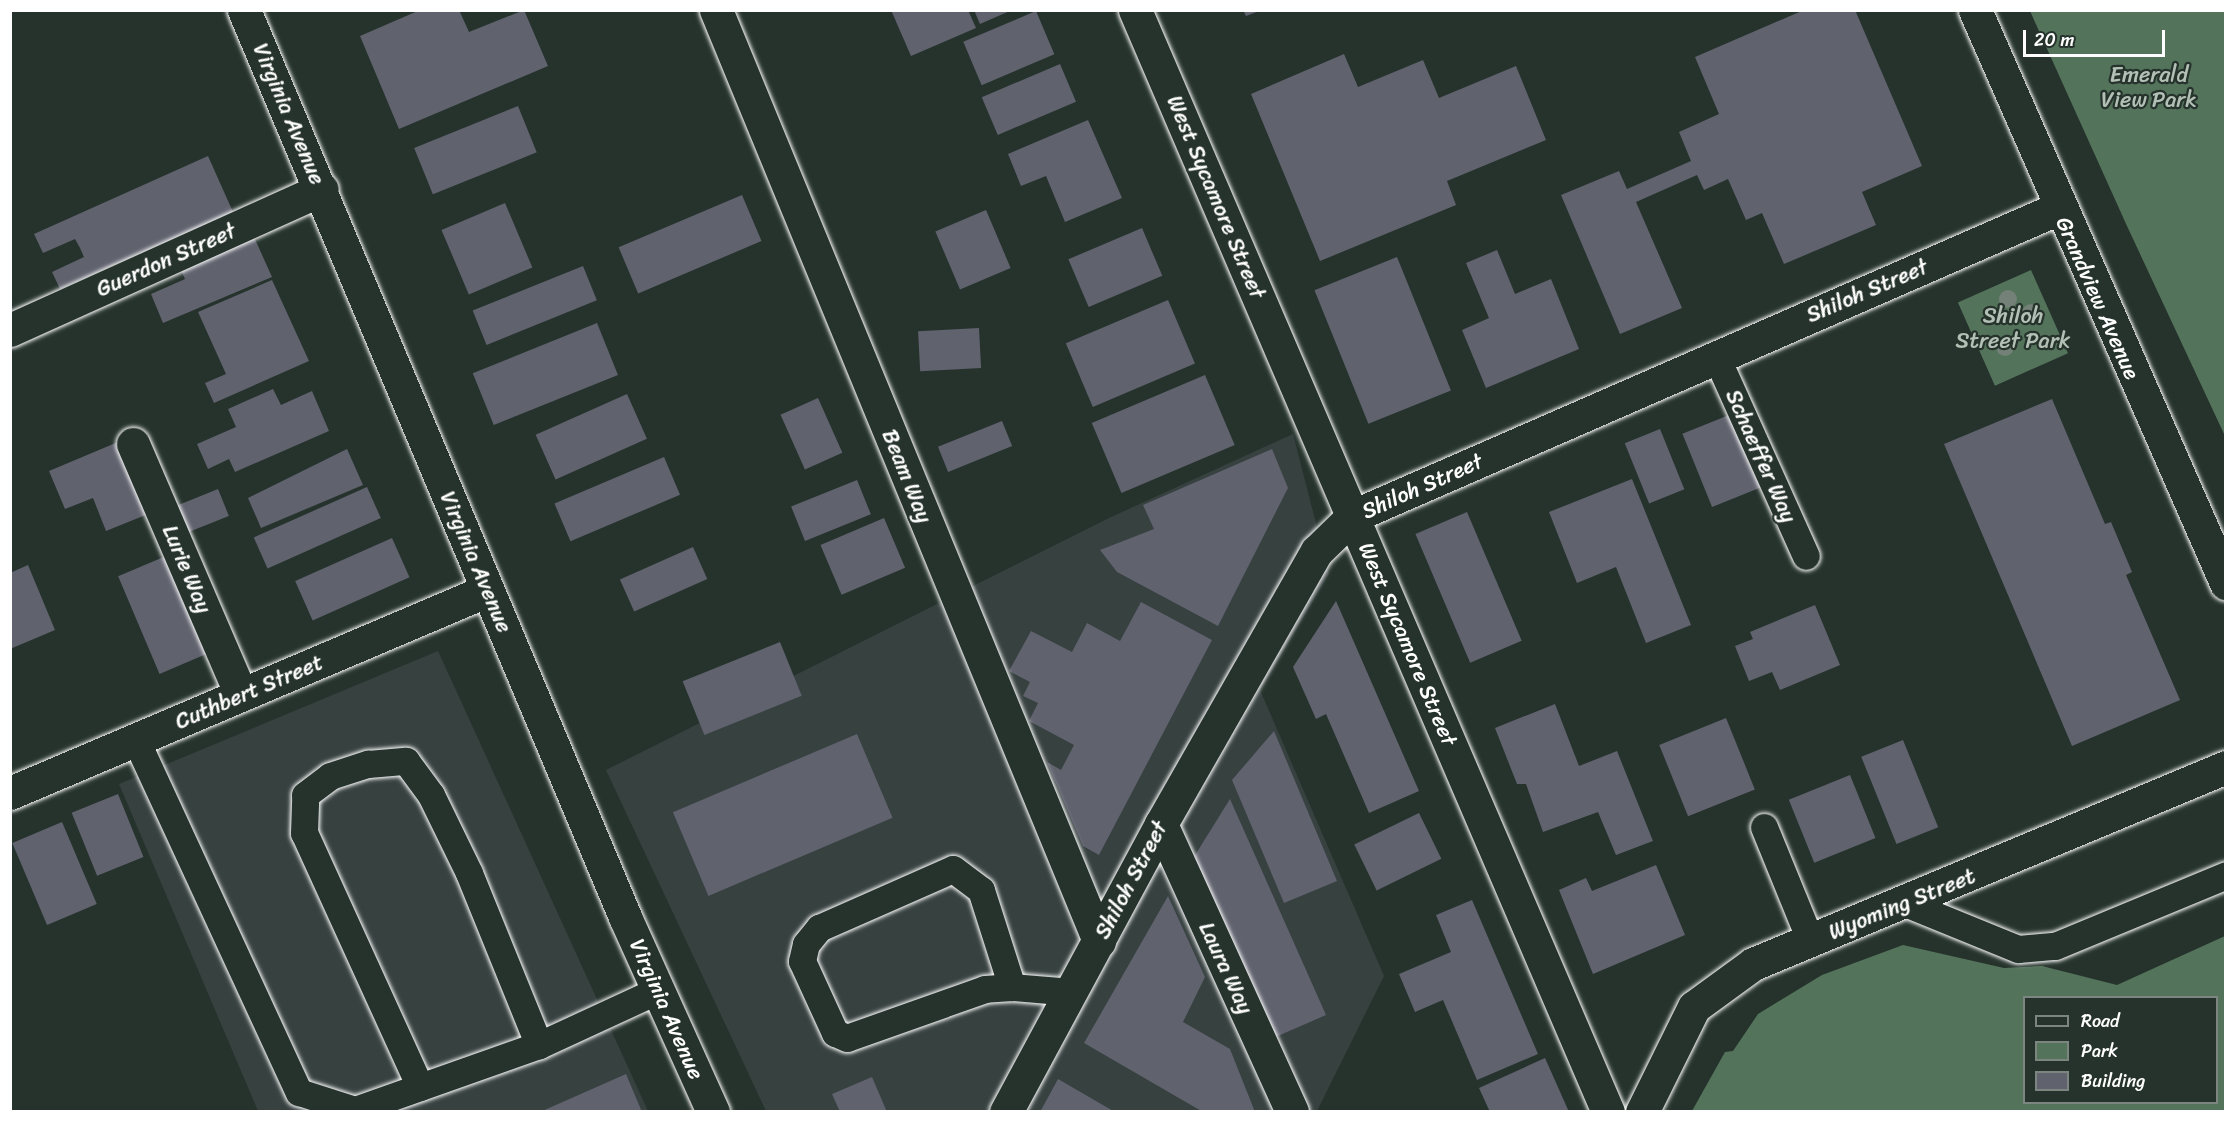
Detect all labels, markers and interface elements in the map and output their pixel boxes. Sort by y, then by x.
scale bar [2026,18,2168,56]
text: 20 m [2034,24,2074,56]
street label: Virginia Avenue [247,40,331,188]
park label: Emerald View Park [2101,61,2197,112]
street label: West Sycamore Street [1161,91,1271,303]
street label: Grandview Avenue [2050,213,2146,383]
street label: Guerdon Street [92,217,240,303]
street label: Shiloh Street [1802,253,1932,329]
park label: Shiloh Street Park [1956,302,2070,354]
street label: Schaeffer Way [1720,385,1802,527]
street label: Beam Way [876,425,938,527]
street label: Shiloh Street [1357,447,1487,525]
street label: Virginia Avenue [434,488,518,636]
street label: Lurie Way [157,521,217,617]
street label: West Sycamore Street [1353,538,1463,750]
street label: Cuthbert Street [171,649,327,735]
street label: Shiloh Street [1089,816,1173,944]
street label: Wyoming Street [1825,863,1979,945]
street label: Laura Way [1193,918,1259,1018]
street label: Virginia Avenue [624,935,710,1083]
legend [2023,996,2218,1104]
text: Road [2081,1005,2120,1037]
text: Park [2081,1035,2118,1067]
text: Building [2081,1065,2145,1097]

